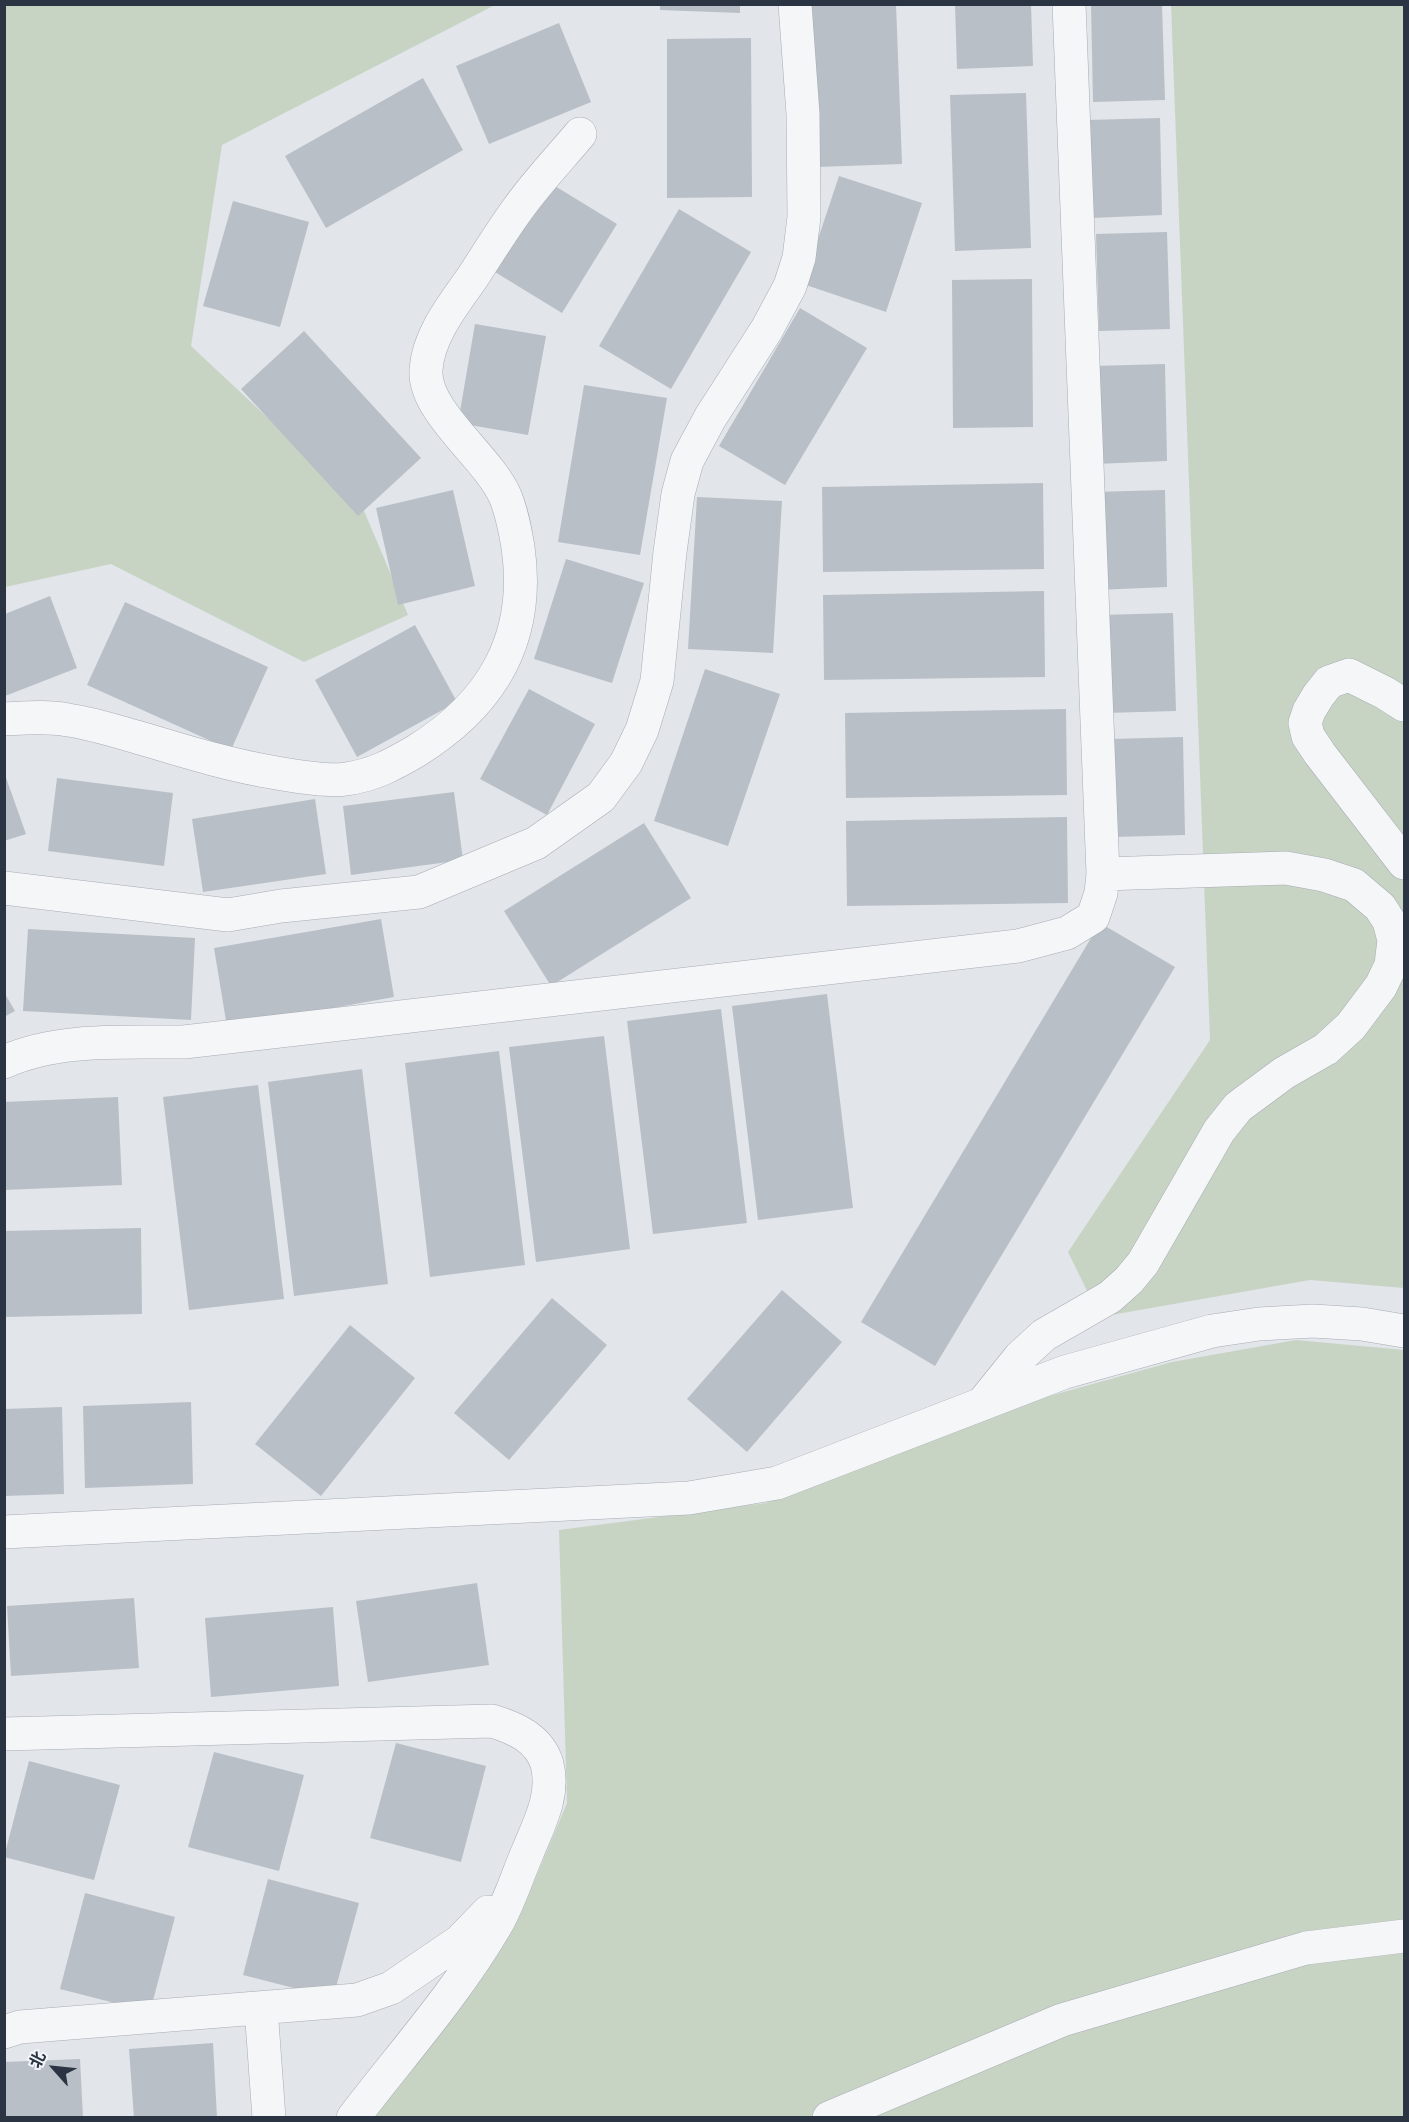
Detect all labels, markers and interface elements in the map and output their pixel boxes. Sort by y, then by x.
north arrow [24,2038,84,2098]
text: 北 [25,2048,50,2071]

